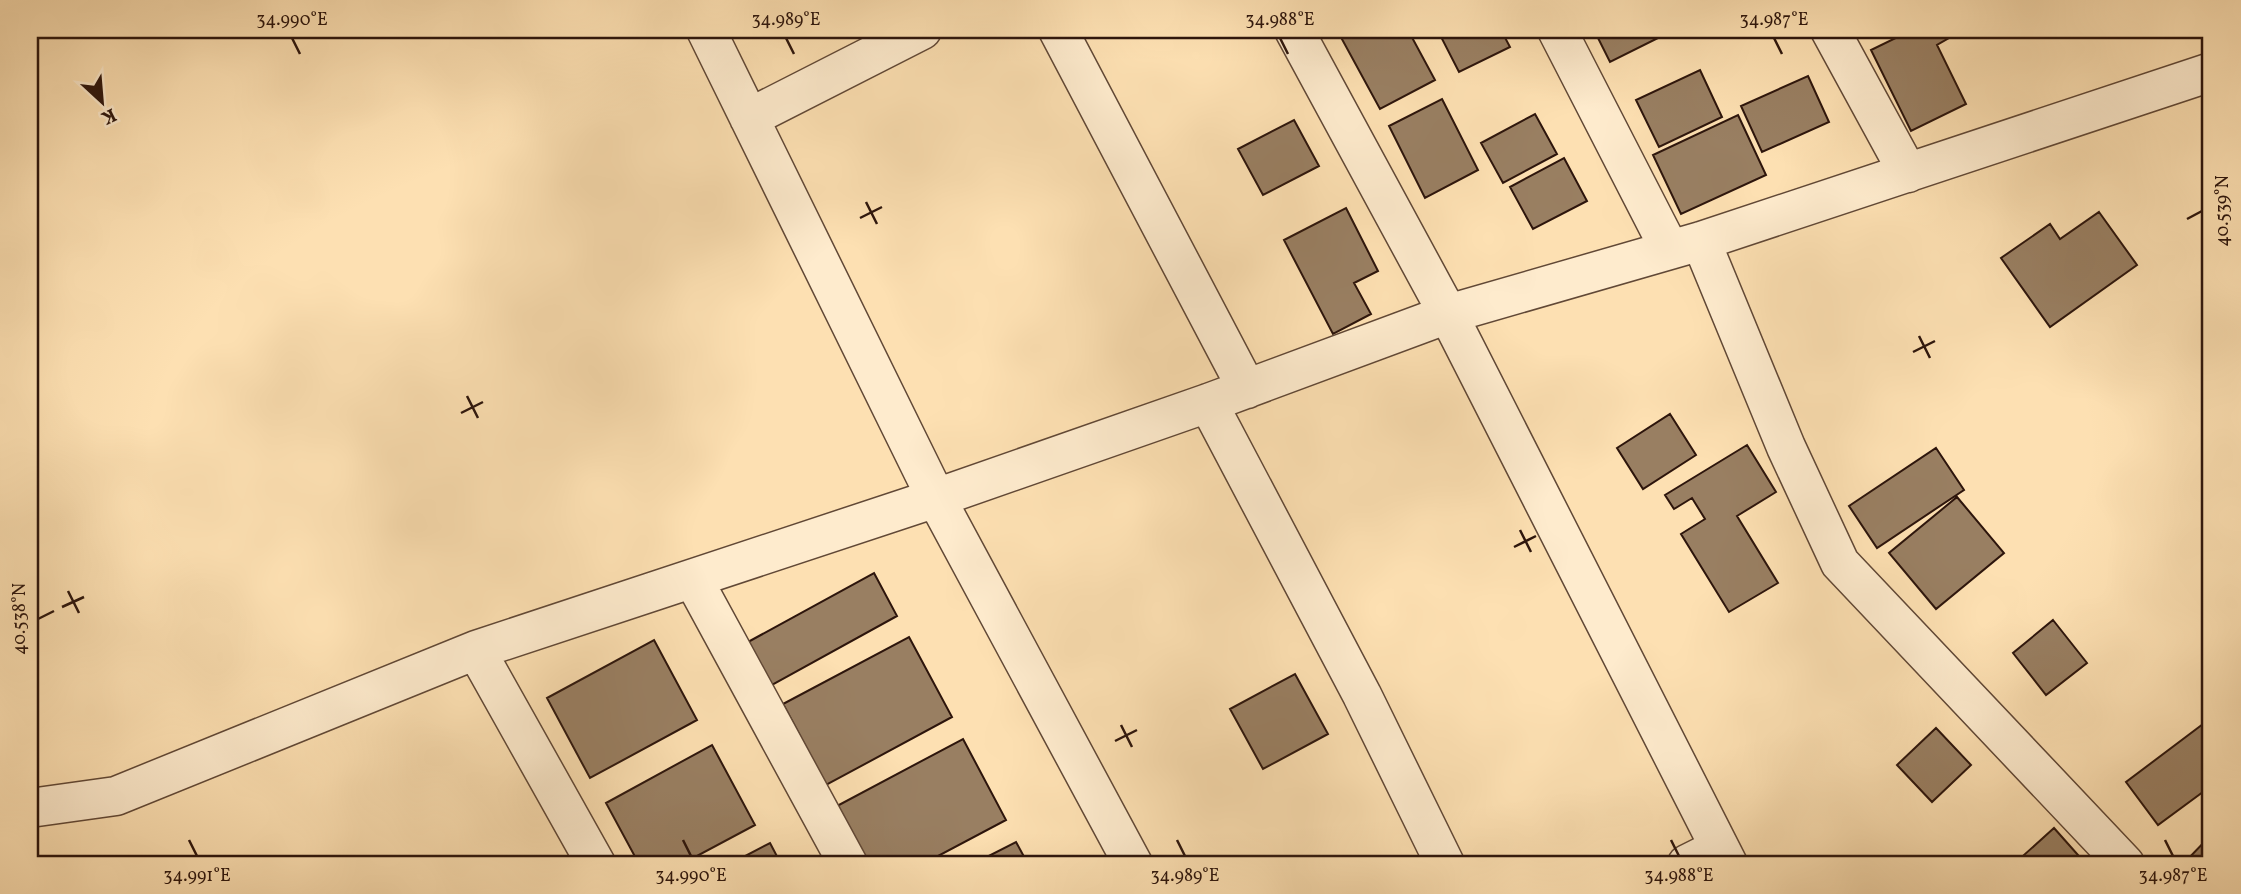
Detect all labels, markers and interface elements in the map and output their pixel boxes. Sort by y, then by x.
text: 34.990°E [256,8,328,33]
text: 34.989°E [751,8,821,33]
text: 34.988°E [1245,8,1315,33]
text: 34.987°E [1740,8,1809,33]
north arrow [66,66,136,136]
text: K [96,101,120,130]
text: 40.539°N [2211,175,2236,247]
text: 40.538°N [8,583,33,655]
text: 34.991°E [163,864,231,889]
text: 34.990°E [655,864,727,889]
text: 34.989°E [1150,864,1220,889]
text: 34.988°E [1644,864,1714,889]
text: 34.987°E [2139,864,2208,889]

